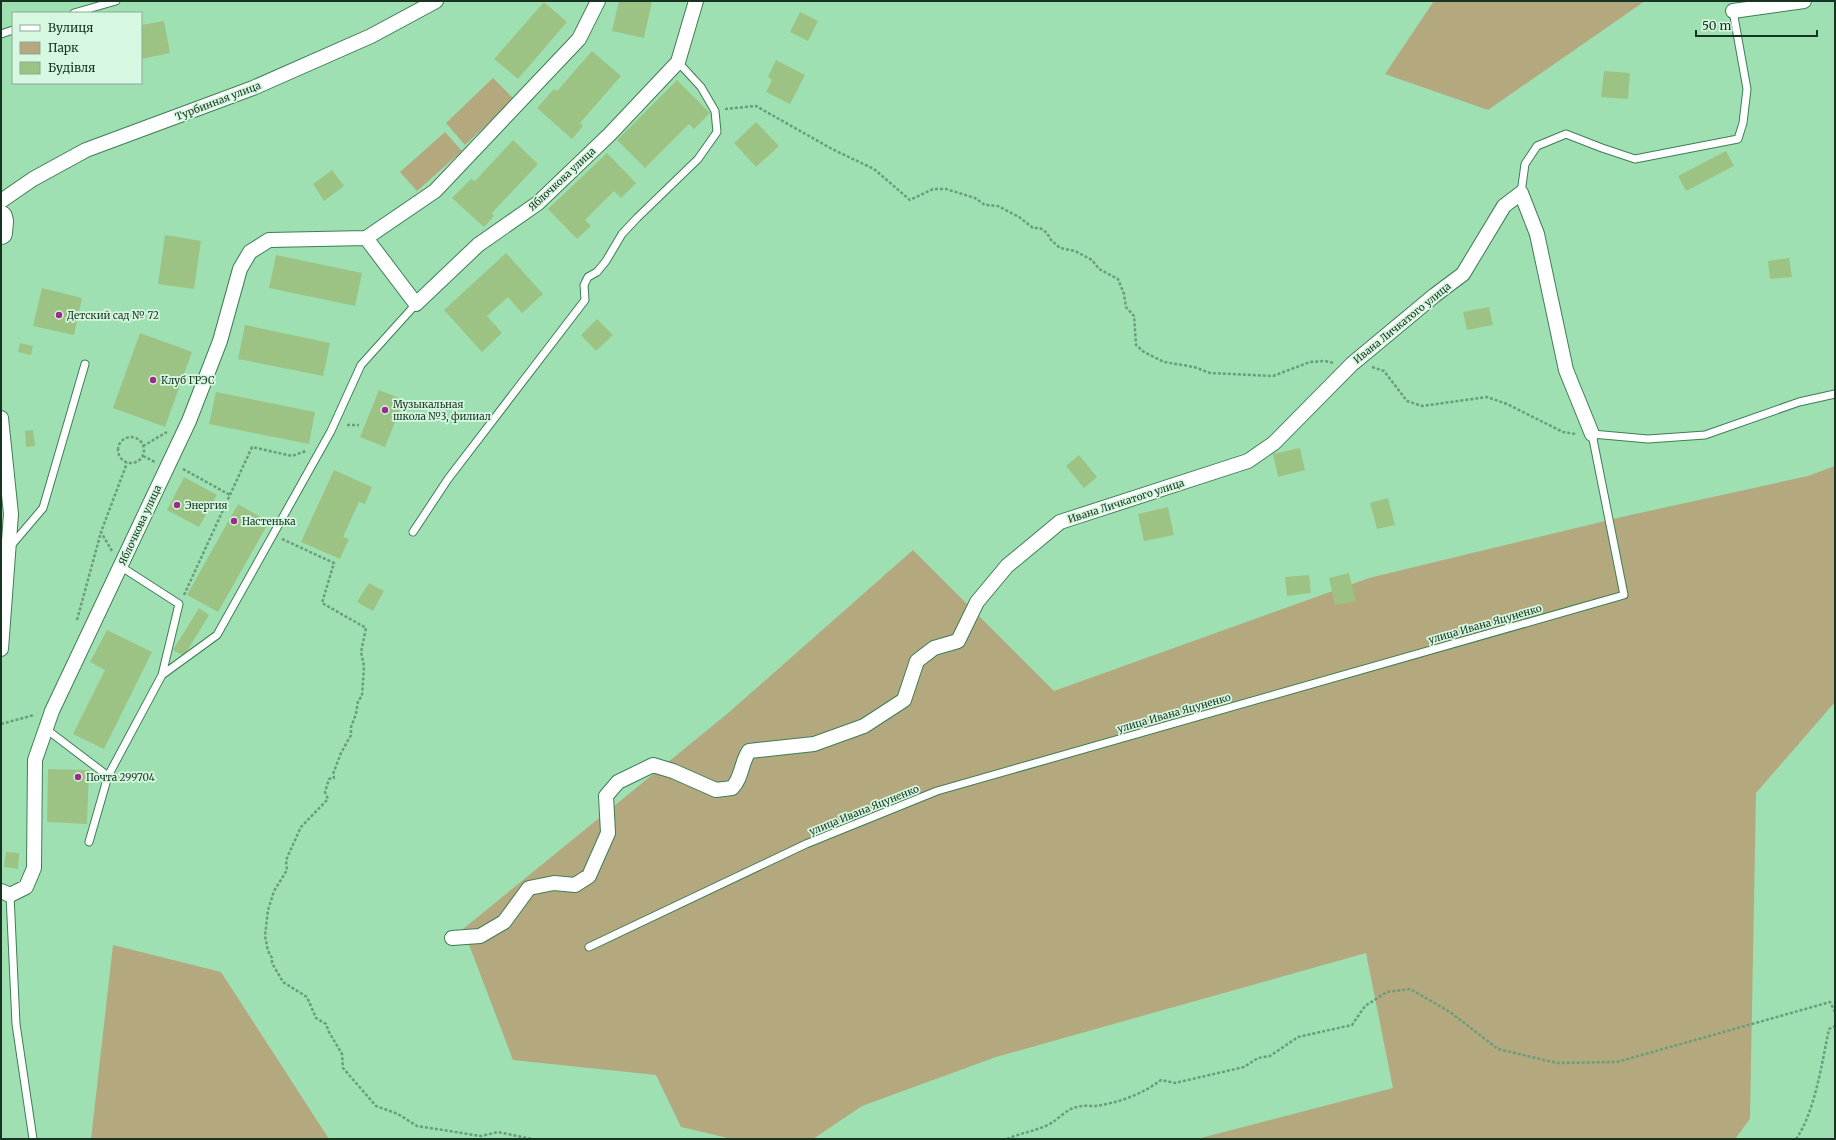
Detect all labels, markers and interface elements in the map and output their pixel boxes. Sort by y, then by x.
legend [12,12,142,84]
scale bar [1696,12,1817,38]
text: 50 m [1702,18,1731,33]
text: Вулиця [48,20,93,35]
text: Парк [48,40,79,55]
text: Будівля [48,60,95,75]
street label: Турбинная улица [173,79,263,123]
street label: Яблочкова улица [526,144,599,213]
street label: Ивана Личкатого улица [1351,279,1454,366]
place label: Детский сад № 72 [67,309,159,322]
marker: Детский сад № 72 [54,310,64,320]
place label: Клуб ГРЭС [161,374,215,387]
marker: Клуб ГРЭС [148,375,158,385]
place label: Музыкальная школа №3, филиал [393,398,491,423]
marker: Музыкальная школа №3, филиал [380,405,390,415]
street label: Ивана Личкатого улица [1066,476,1186,526]
street label: Яблочкова улица [116,482,165,567]
place label: Энергия [185,499,228,512]
marker: Энергия [172,500,182,510]
place label: Настенька [242,515,296,528]
marker: Настенька [229,516,239,526]
street label: улица Ивана Яцуненко [1427,602,1543,646]
street label: улица Ивана Яцуненко [1116,691,1232,735]
place label: Почта 299704 [86,771,155,784]
marker: Почта 299704 [73,772,83,782]
street label: улица Ивана Яцуненко [807,782,921,838]

